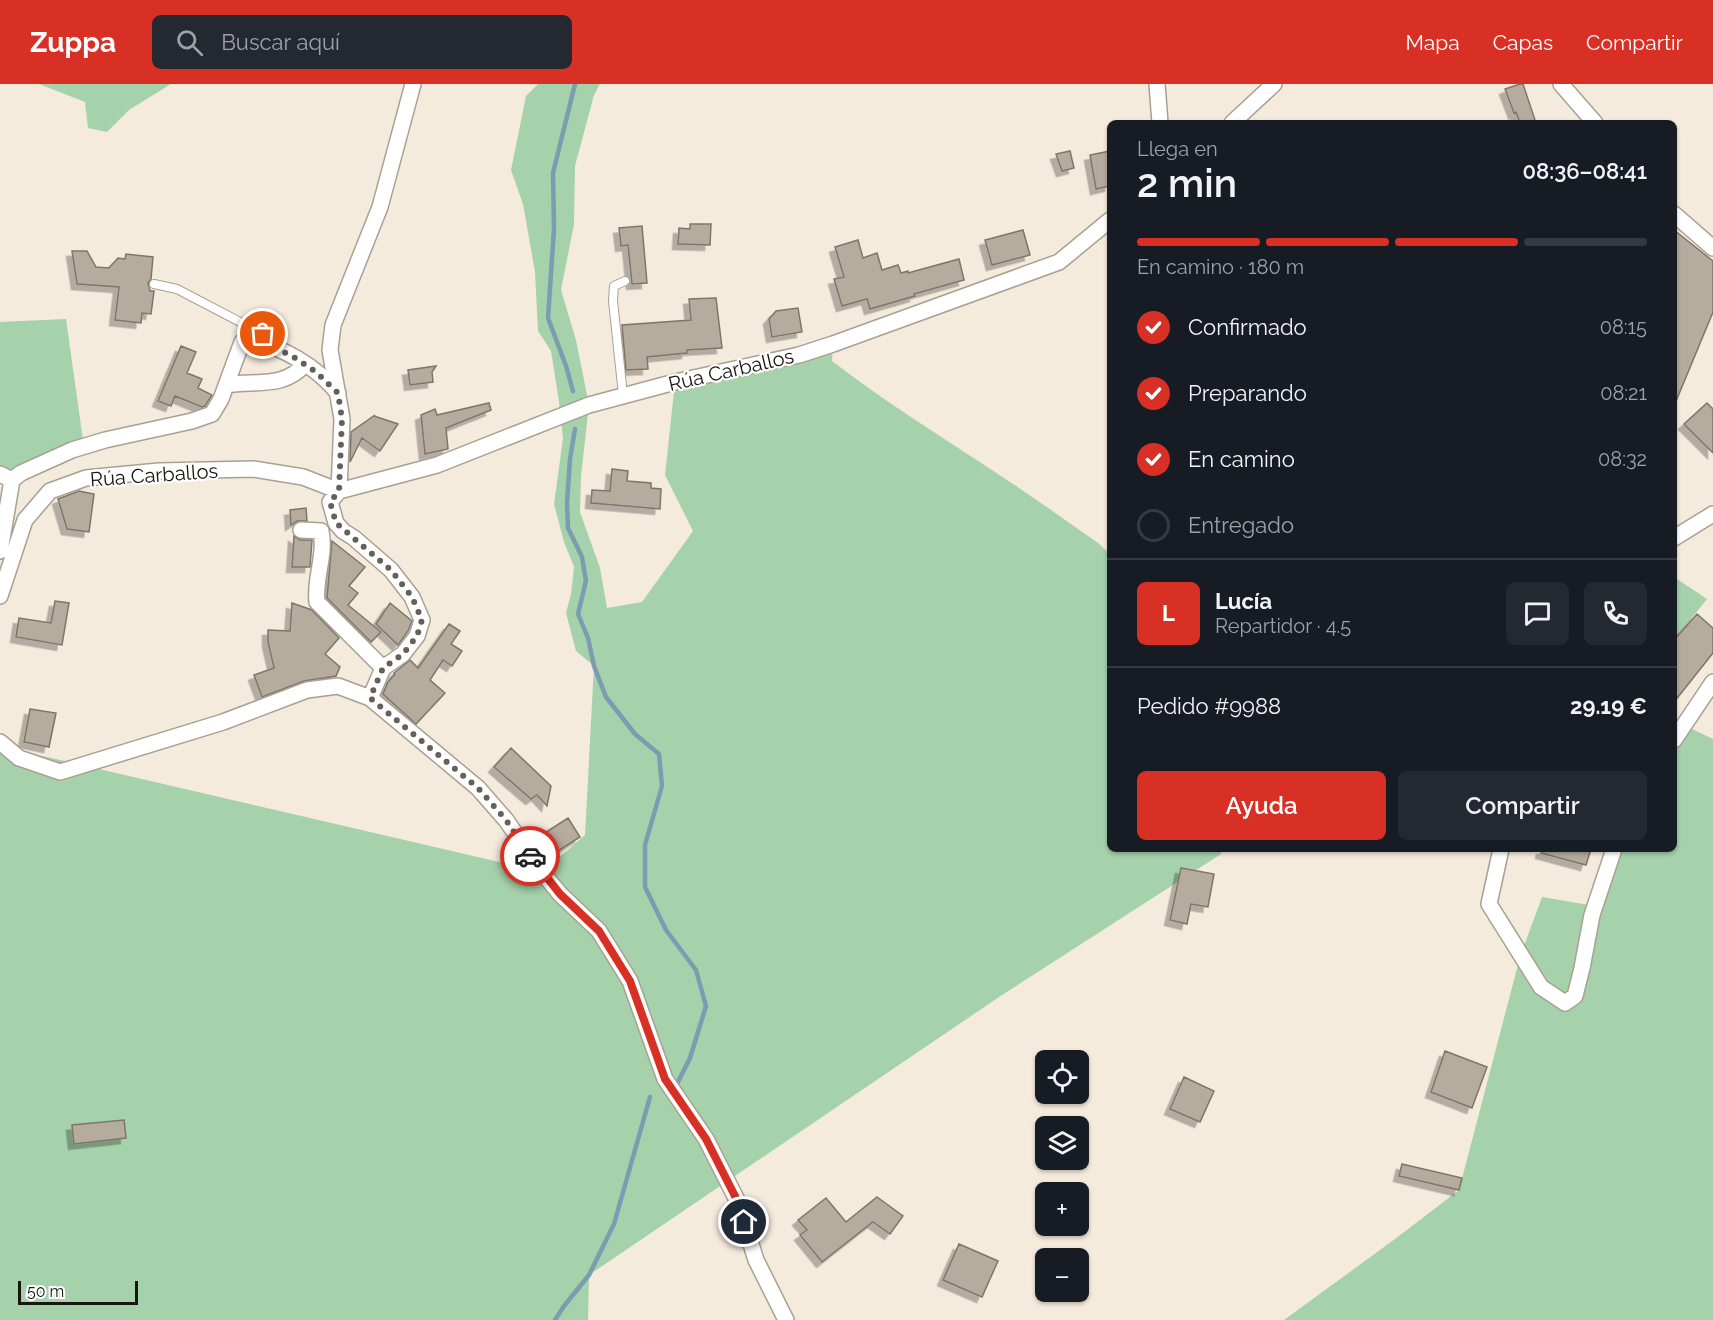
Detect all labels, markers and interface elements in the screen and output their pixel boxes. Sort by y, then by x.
search box [152,15,572,69]
text: Zuppa [30,26,116,59]
icon: search [173,26,206,59]
text: Buscar aquí [221,29,340,55]
text: Mapa [1405,30,1460,55]
text: Capas [1493,30,1553,55]
text: Compartir [1586,30,1683,55]
text: Llega en [1137,137,1218,161]
text: 08:36–08:41 [1523,158,1647,184]
text: 2 min [1137,160,1237,206]
text: En camino · 180 m [1137,255,1304,279]
pin [237,308,288,359]
icon: check [1137,311,1170,344]
text: Confirmado [1188,314,1307,340]
text: 08:15 [1600,315,1647,339]
icon: bag [246,317,279,350]
street label: Rúa Carballos [666,344,796,396]
icon: check [1137,377,1170,410]
text: Preparando [1188,380,1307,406]
text: 08:21 [1600,381,1647,405]
icon: check [1137,443,1170,476]
text: En camino [1188,446,1295,472]
text: 08:32 [1598,447,1647,471]
street label: Rúa Carballos [89,459,219,491]
text: Entregado [1188,512,1294,538]
button: chat [1506,582,1569,645]
button: phone [1584,582,1647,645]
text: Lucía [1215,588,1272,614]
text: L [1162,600,1175,626]
text: Repartidor · 4.5 [1215,614,1351,638]
text: Pedido #9988 [1137,693,1281,719]
text: 29.19 € [1570,693,1647,719]
button: Ayuda [1137,771,1386,840]
button: Compartir [1398,771,1647,840]
courier [500,826,560,886]
icon: car [514,840,547,873]
map controls [1035,1050,1089,1302]
button: locate [1035,1050,1089,1104]
button: layers [1035,1116,1089,1170]
button: + [1035,1182,1089,1236]
pin [718,1196,769,1247]
icon: home [727,1205,760,1238]
button: − [1035,1248,1089,1302]
scale bar [18,1278,138,1306]
text: 50 m [27,1282,64,1301]

